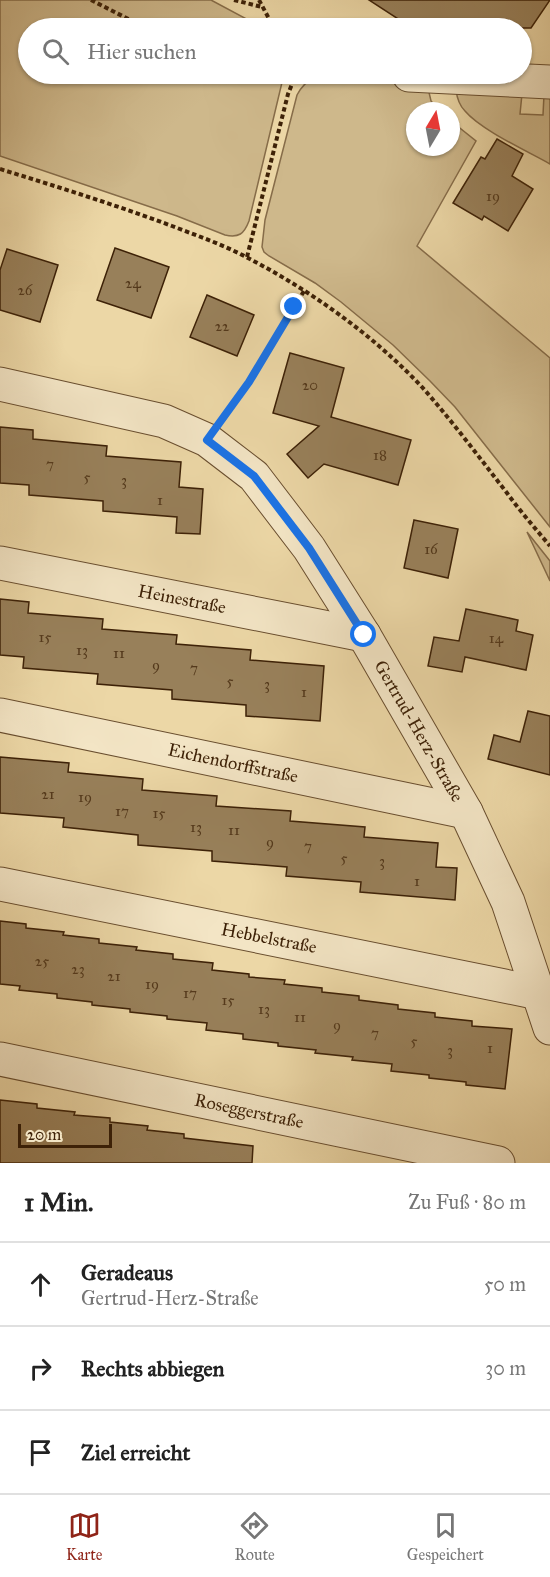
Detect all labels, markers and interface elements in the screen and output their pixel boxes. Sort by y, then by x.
search box [18,18,532,84]
icon: search [39,35,72,68]
text: Hier suchen [87,38,196,65]
north arrow [406,102,460,156]
house number: 19 [486,187,500,205]
house number: 24 [125,274,142,292]
house number: 26 [17,281,34,299]
route end [280,293,306,319]
house number: 22 [215,317,230,335]
house number: 20 [302,376,318,394]
house number: 18 [373,446,387,464]
house number: 7 [46,455,54,473]
house number: 5 [84,468,91,486]
house number: 3 [121,471,127,489]
house number: 1 [157,491,163,509]
house number: 16 [424,540,439,558]
street label: Heinestraße [136,580,228,618]
route start [350,621,376,647]
house number: 15 [39,628,51,646]
house number: 14 [489,629,504,647]
house number: 13 [76,641,88,659]
house number: 11 [113,644,125,662]
house number: 9 [152,656,160,674]
street label: Gertrud-Herz-Straße [370,656,468,806]
house number: 7 [190,659,198,677]
house number: 5 [227,672,234,690]
house number: 3 [264,675,270,693]
house number: 1 [301,683,307,701]
street label: Eichendorffstraße [166,738,300,788]
house number: 21 [41,785,55,803]
house number: 19 [78,788,92,806]
house number: 17 [115,802,129,820]
house number: 15 [153,804,165,822]
house number: 13 [190,818,202,836]
house number: 11 [228,821,240,839]
house number: 9 [266,833,274,851]
house number: 7 [304,837,312,855]
house number: 5 [341,849,348,867]
house number: 3 [379,852,385,870]
house number: 1 [414,872,420,890]
street label: Hebbelstraße [219,918,319,958]
house number: 25 [35,952,49,970]
house number: 23 [71,960,85,978]
house number: 21 [107,967,121,985]
house number: 19 [145,975,159,993]
house number: 17 [183,984,197,1002]
house number: 15 [222,991,234,1009]
house number: 13 [258,1000,270,1018]
house number: 11 [294,1008,306,1026]
house number: 9 [333,1016,341,1034]
house number: 7 [371,1024,379,1042]
house number: 5 [411,1032,418,1050]
house number: 1 [487,1039,493,1057]
house number: 3 [447,1041,453,1059]
street label: Roseggerstraße [192,1089,306,1134]
scale bar [18,1121,112,1148]
text: 20 m [27,1125,61,1144]
text: 1 Min. [24,1186,93,1218]
text: Zu Fuß · 80 m [408,1190,526,1214]
text: Geradeaus [81,1259,173,1286]
icon: ahead [24,1268,57,1301]
text: 50 m [484,1272,526,1296]
text: Gertrud-Herz-Straße [81,1286,259,1310]
icon: right [24,1352,57,1385]
text: Rechts abbiegen [81,1355,224,1382]
text: 30 m [485,1356,526,1380]
icon: arrive [24,1436,57,1469]
text: Ziel erreicht [81,1439,190,1466]
tab: Karte [66,1509,102,1564]
tab: Route [235,1509,275,1564]
tab: Gespeichert [407,1509,484,1564]

